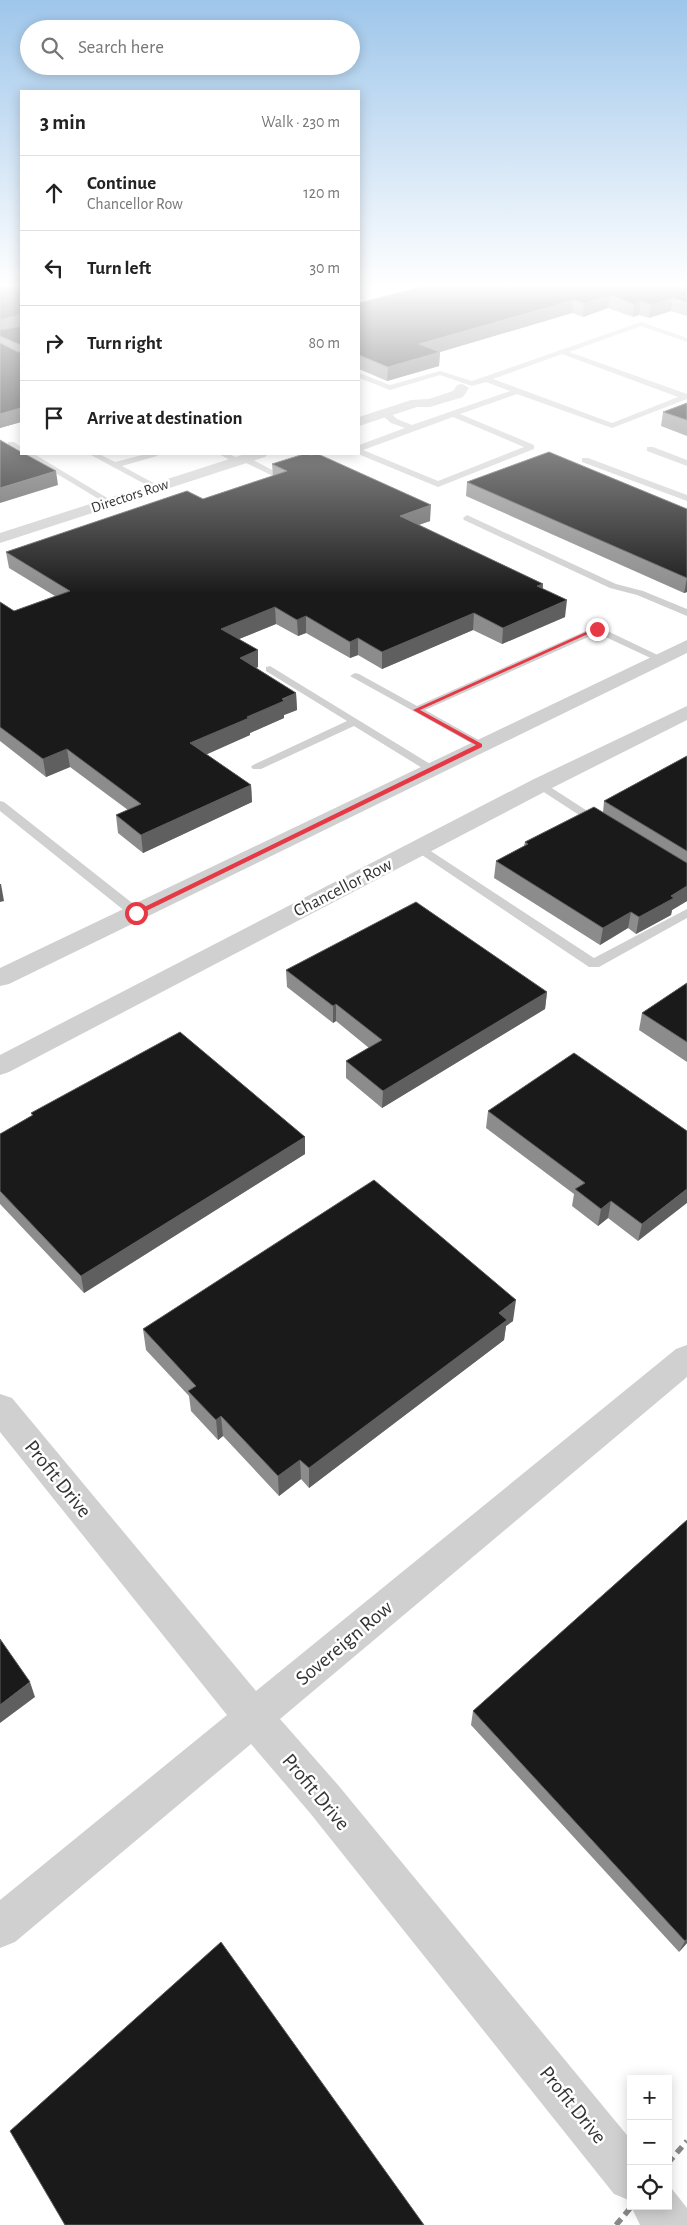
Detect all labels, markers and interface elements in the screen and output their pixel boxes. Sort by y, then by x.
search box [20,20,360,75]
icon: search [38,34,66,62]
text: Search here [78,38,164,57]
text: 3 min [40,112,86,133]
text: Walk · 230 m [261,114,340,130]
text: Continue [87,174,156,193]
icon: ahead [40,179,68,207]
text: 120 m [303,185,340,201]
text: Chancellor Row [87,196,183,212]
icon: left [40,254,68,282]
text: Turn left [87,259,151,278]
text: 30 m [310,260,340,276]
icon: right [40,329,68,357]
text: Turn right [87,334,162,353]
text: 80 m [309,335,340,351]
icon: arrive [40,404,68,432]
text: Arrive at destination [87,409,243,428]
street label: Directors Row [89,476,171,516]
route end [586,618,609,641]
street label: Chancellor Row [291,856,395,920]
route start [125,902,148,925]
street label: Profit Drive [21,1436,95,1522]
street label: Sovereign Row [292,1597,396,1689]
street label: Profit Drive [278,1750,354,1834]
street label: Profit Drive [536,2062,610,2148]
map controls [627,2075,672,2210]
button: + [627,2075,672,2120]
button: − [627,2120,672,2165]
button: locate [627,2165,672,2210]

